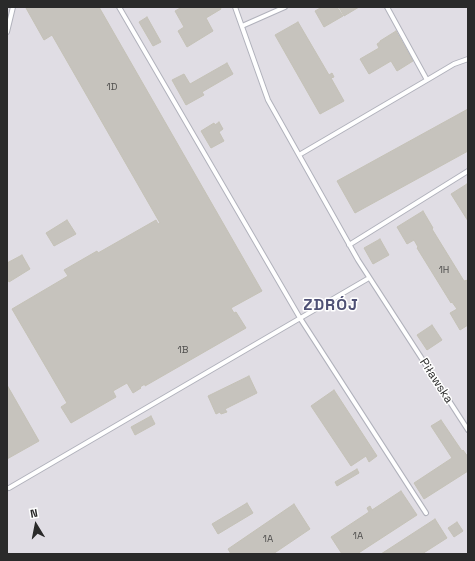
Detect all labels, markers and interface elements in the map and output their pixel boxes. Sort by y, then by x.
house number: 1D [107,81,117,93]
house number: 1H [439,264,449,276]
district label: ZDRÓJ [303,296,359,316]
house number: 1B [178,344,188,356]
street label: Piławska [416,356,456,406]
north arrow [16,505,56,545]
text: N [29,506,39,521]
house number: 1A [353,530,363,542]
house number: 1A [263,533,273,545]

